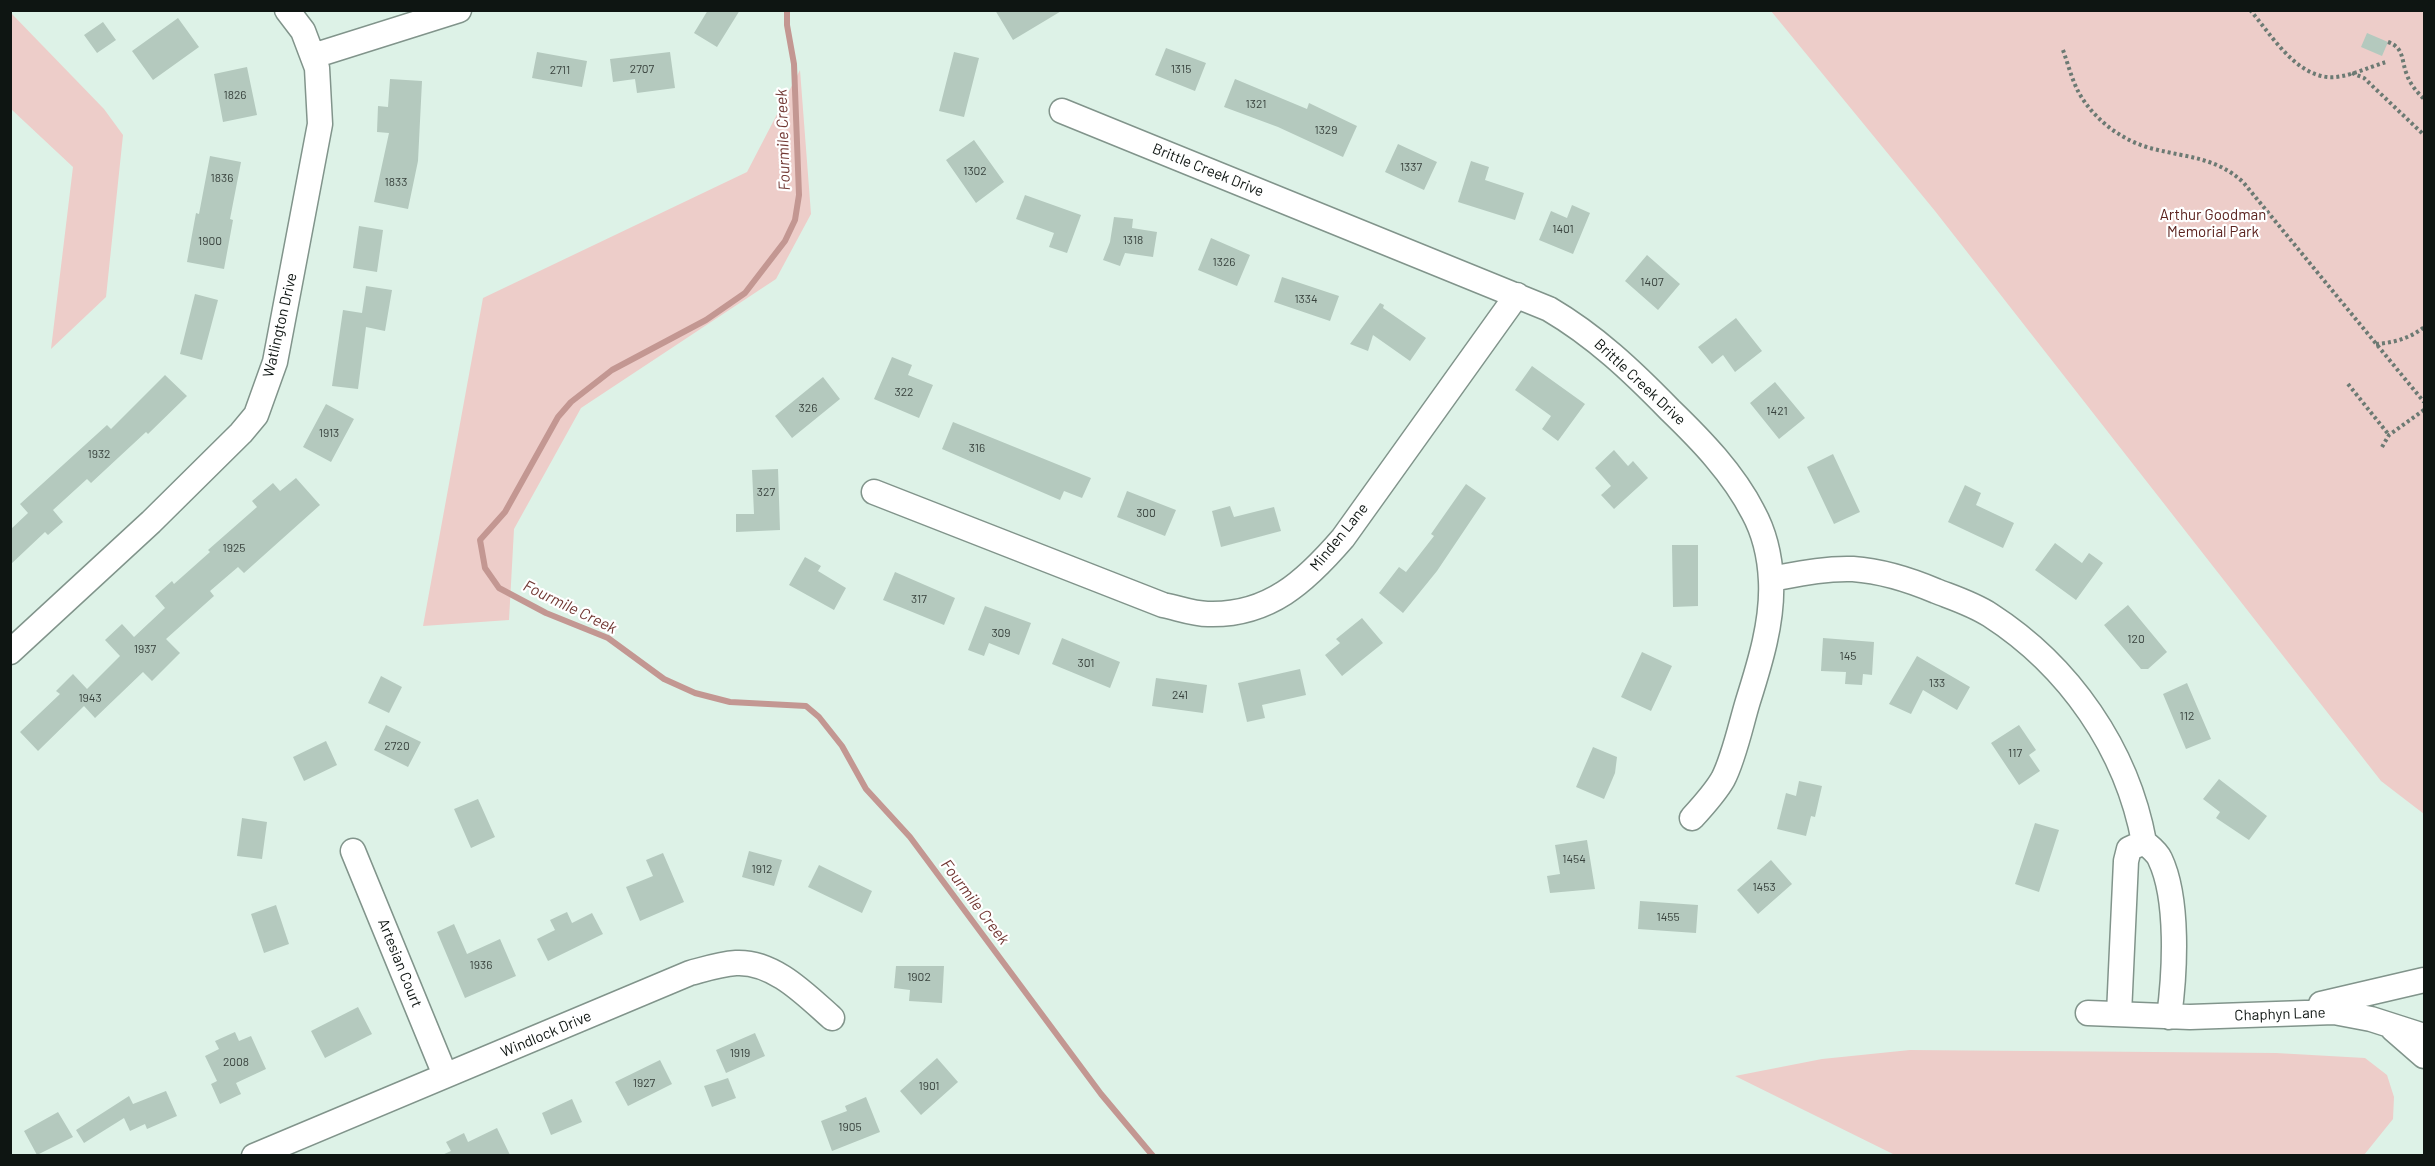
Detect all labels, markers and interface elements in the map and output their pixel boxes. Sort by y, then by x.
house number: 2707 [630,62,654,76]
house number: 1315 [1171,62,1191,76]
house number: 2711 [550,63,570,77]
house number: 1826 [223,88,247,102]
water label: Fourmile Creek [772,89,794,191]
house number: 1321 [1246,97,1266,111]
house number: 1329 [1314,123,1338,137]
street label: Brittle Creek Drive [1150,139,1266,201]
house number: 1337 [1400,160,1422,174]
house number: 1302 [963,164,987,178]
house number: 1836 [211,171,233,185]
house number: 1833 [385,175,407,189]
park label: Arthur Goodman Memorial Park [2160,206,2266,241]
house number: 1401 [1552,222,1574,236]
house number: 1318 [1123,233,1143,247]
house number: 1900 [198,234,222,248]
house number: 1326 [1213,255,1235,269]
street label: Watlington Drive [259,271,301,379]
house number: 1407 [1640,275,1664,289]
house number: 1334 [1294,292,1318,306]
street label: Brittle Creek Drive [1591,335,1689,429]
house number: 322 [894,385,914,399]
house number: 326 [799,401,817,415]
house number: 1421 [1766,404,1788,418]
house number: 1913 [319,426,339,440]
house number: 316 [969,441,985,455]
house number: 1932 [87,447,111,461]
house number: 327 [757,485,775,499]
street label: Minden Lane [1306,499,1372,575]
house number: 300 [1136,506,1156,520]
house number: 1925 [222,541,246,555]
water label: Fourmile Creek [520,576,620,638]
house number: 317 [911,592,927,606]
house number: 309 [991,626,1011,640]
house number: 120 [2127,632,2145,646]
house number: 1937 [134,642,156,656]
house number: 145 [1840,649,1856,663]
house number: 301 [1078,656,1094,670]
house number: 133 [1929,676,1945,690]
house number: 241 [1172,688,1188,702]
house number: 1943 [78,691,102,705]
house number: 112 [2180,709,2194,723]
house number: 2720 [384,739,410,753]
house number: 117 [2008,746,2022,760]
house number: 1454 [1562,852,1586,866]
water label: Fourmile Creek [937,856,1013,948]
house number: 1912 [752,862,772,876]
house number: 1453 [1752,880,1776,894]
house number: 1455 [1656,910,1680,924]
street label: Artesian Court [374,916,426,1010]
house number: 1936 [470,958,492,972]
house number: 1902 [907,970,931,984]
street label: Chaphyn Lane [2234,1003,2326,1025]
street label: Windlock Drive [498,1007,594,1061]
house number: 1919 [730,1046,750,1060]
house number: 2008 [223,1055,249,1069]
house number: 1927 [633,1076,655,1090]
house number: 1901 [918,1079,940,1093]
house number: 1905 [838,1120,862,1134]

